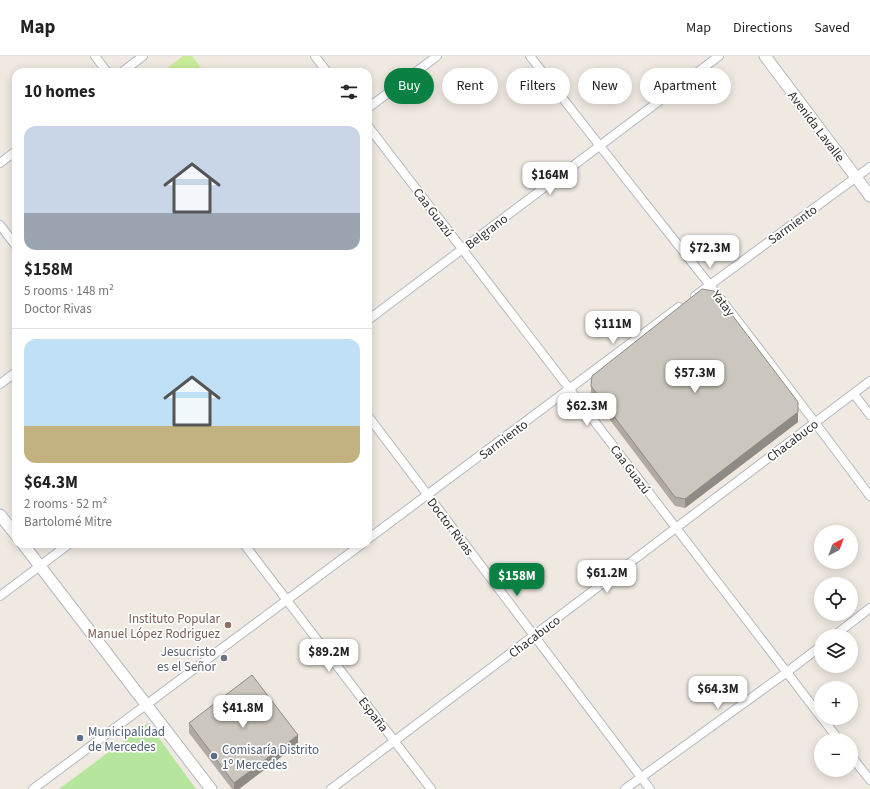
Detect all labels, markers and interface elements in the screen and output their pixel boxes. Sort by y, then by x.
text: Map [20,14,55,41]
text: Map [686,18,711,38]
text: Directions [733,18,792,38]
text: Saved [814,18,850,38]
chip: Buy [384,68,434,104]
chip: Rent [442,68,498,104]
chip: Filters [506,68,570,104]
chip: New [578,68,632,104]
chip: Apartment [640,68,731,104]
text: 10 homes [24,80,95,104]
icon: filters [338,81,360,103]
street label: Avenida Lavalle [784,87,849,166]
icon: home [156,152,228,224]
pin: $164M [522,162,578,196]
text: $164M [531,166,569,184]
street label: Caa Guazú [409,184,458,241]
street label: Sarmiento [764,201,821,249]
street label: Belgrano [462,210,512,254]
pin: $72.3M [677,235,743,269]
text: $72.3M [689,239,731,257]
text: $158M [24,258,73,282]
text: 5 rooms · 148 m² [24,282,114,300]
street label: Yatay [707,286,739,320]
text: Doctor Rivas [24,300,92,318]
pin: $111M [585,311,641,345]
text: $111M [594,315,632,333]
pin: $57.3M [662,360,728,394]
text: $57.3M [674,364,716,382]
icon: home [156,365,228,437]
pin: $62.3M [554,393,620,427]
text: $62.3M [566,397,608,415]
street label: Chacabuco [763,415,822,466]
street label: Sarmiento [475,416,532,464]
street label: Caa Guazú [606,441,655,498]
text: $64.3M [24,471,78,495]
street label: Doctor Rivas [423,494,478,559]
text: 2 rooms · 52 m² [24,495,107,513]
text: Bartolomé Mitre [24,513,112,531]
north arrow [814,525,858,569]
map controls [814,525,858,777]
pin: $61.2M [574,560,640,594]
pin: $158M [489,563,545,597]
text: $61.2M [586,564,628,582]
text: $158M [498,567,536,585]
button: locate [814,577,858,621]
place label: Instituto Popular Manuel López Rodriguez [88,610,220,643]
street label: Chacabuco [505,611,564,662]
marker: Instituto Popular Manuel López Rodriguez [223,620,233,630]
button: layers [814,629,858,673]
pin: $89.2M [296,639,362,673]
place label: Jesucristo es el Señor [157,643,216,676]
text: $89.2M [308,643,350,661]
marker: Jesucristo es el Señor [219,653,229,663]
pin: $64.3M [685,676,751,710]
text: $64.3M [697,680,739,698]
button: + [814,681,858,725]
street label: España [354,693,392,736]
pin: $41.8M [210,695,276,729]
text: $41.8M [222,699,264,717]
place label: Municipalidad de Mercedes [88,723,165,756]
marker: Municipalidad de Mercedes [75,733,85,743]
button: − [814,733,858,777]
place label: Comisaría Distrito 1º Mercedes [222,741,319,774]
marker: Comisaría Distrito 1º Mercedes [209,751,219,761]

